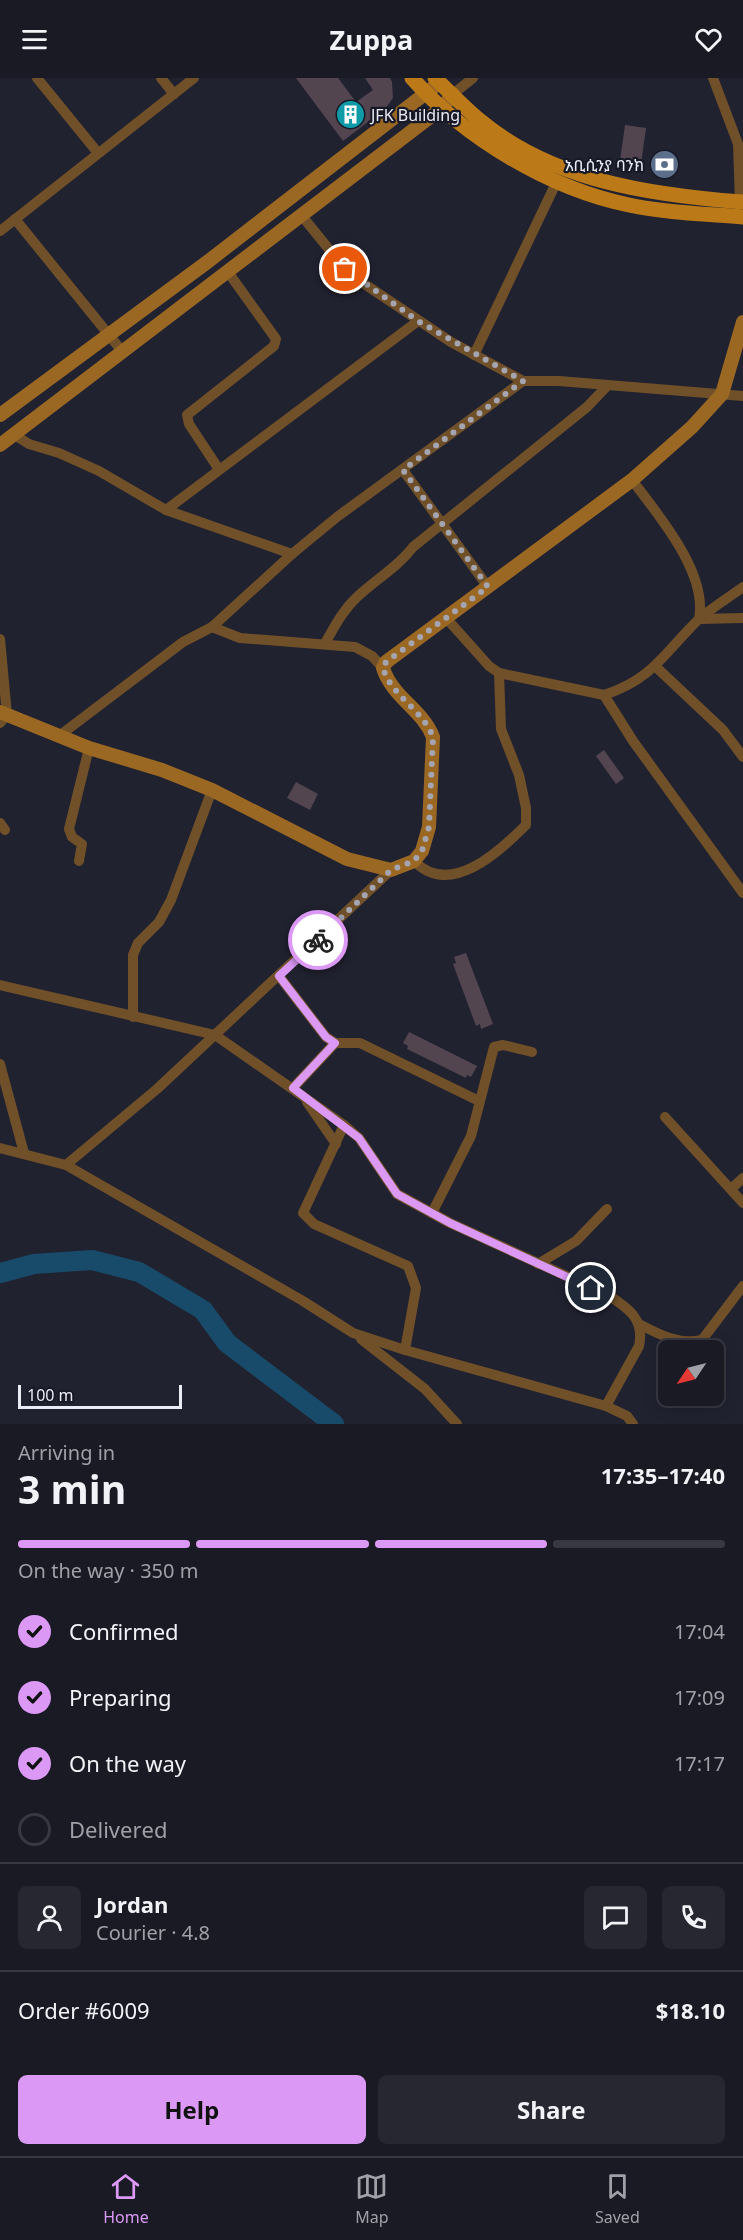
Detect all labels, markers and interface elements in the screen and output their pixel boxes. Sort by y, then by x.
text: Zuppa [330,21,413,58]
icon: menu [18,23,51,56]
icon: heart [692,23,725,56]
building icon: JFK Building [334,99,366,131]
place label: JFK Building [369,104,460,126]
bank icon: አቢሲንያ ባንክ [649,149,681,181]
place label: አቢሲንያ ባንክ [565,154,644,176]
pin [319,243,370,294]
icon: bag [328,252,361,285]
courier [288,910,348,970]
icon: bike [302,924,335,957]
pin [565,1262,616,1313]
icon: home [574,1271,607,1304]
north arrow [658,1340,724,1406]
map controls [658,1340,724,1406]
scale bar [18,1382,182,1410]
text: 100 m [27,1384,74,1406]
text: Arriving in [18,1439,115,1466]
text: 17:35–17:40 [601,1460,725,1490]
text: 3 min [18,1462,126,1515]
text: On the way · 350 m [18,1557,198,1584]
icon: check [18,1615,51,1648]
text: Confirmed [69,1616,179,1646]
text: 17:04 [674,1618,725,1645]
icon: check [18,1681,51,1714]
text: Preparing [69,1682,172,1712]
text: 17:09 [674,1684,725,1711]
icon: check [18,1747,51,1780]
text: On the way [69,1748,186,1778]
text: 17:17 [674,1750,725,1777]
text: Delivered [69,1814,167,1844]
button: person [18,1886,81,1949]
button: chat [584,1886,647,1949]
button: phone [662,1886,725,1949]
text: Jordan [96,1889,169,1919]
text: Courier · 4.8 [96,1919,210,1946]
text: Order #6009 [18,1995,150,2025]
text: $18.10 [656,1995,725,2025]
button: Help [18,2075,366,2144]
button: Share [378,2075,725,2144]
tab: Home [103,2170,149,2228]
tab: Map [355,2170,389,2228]
tab: Saved [595,2170,640,2228]

